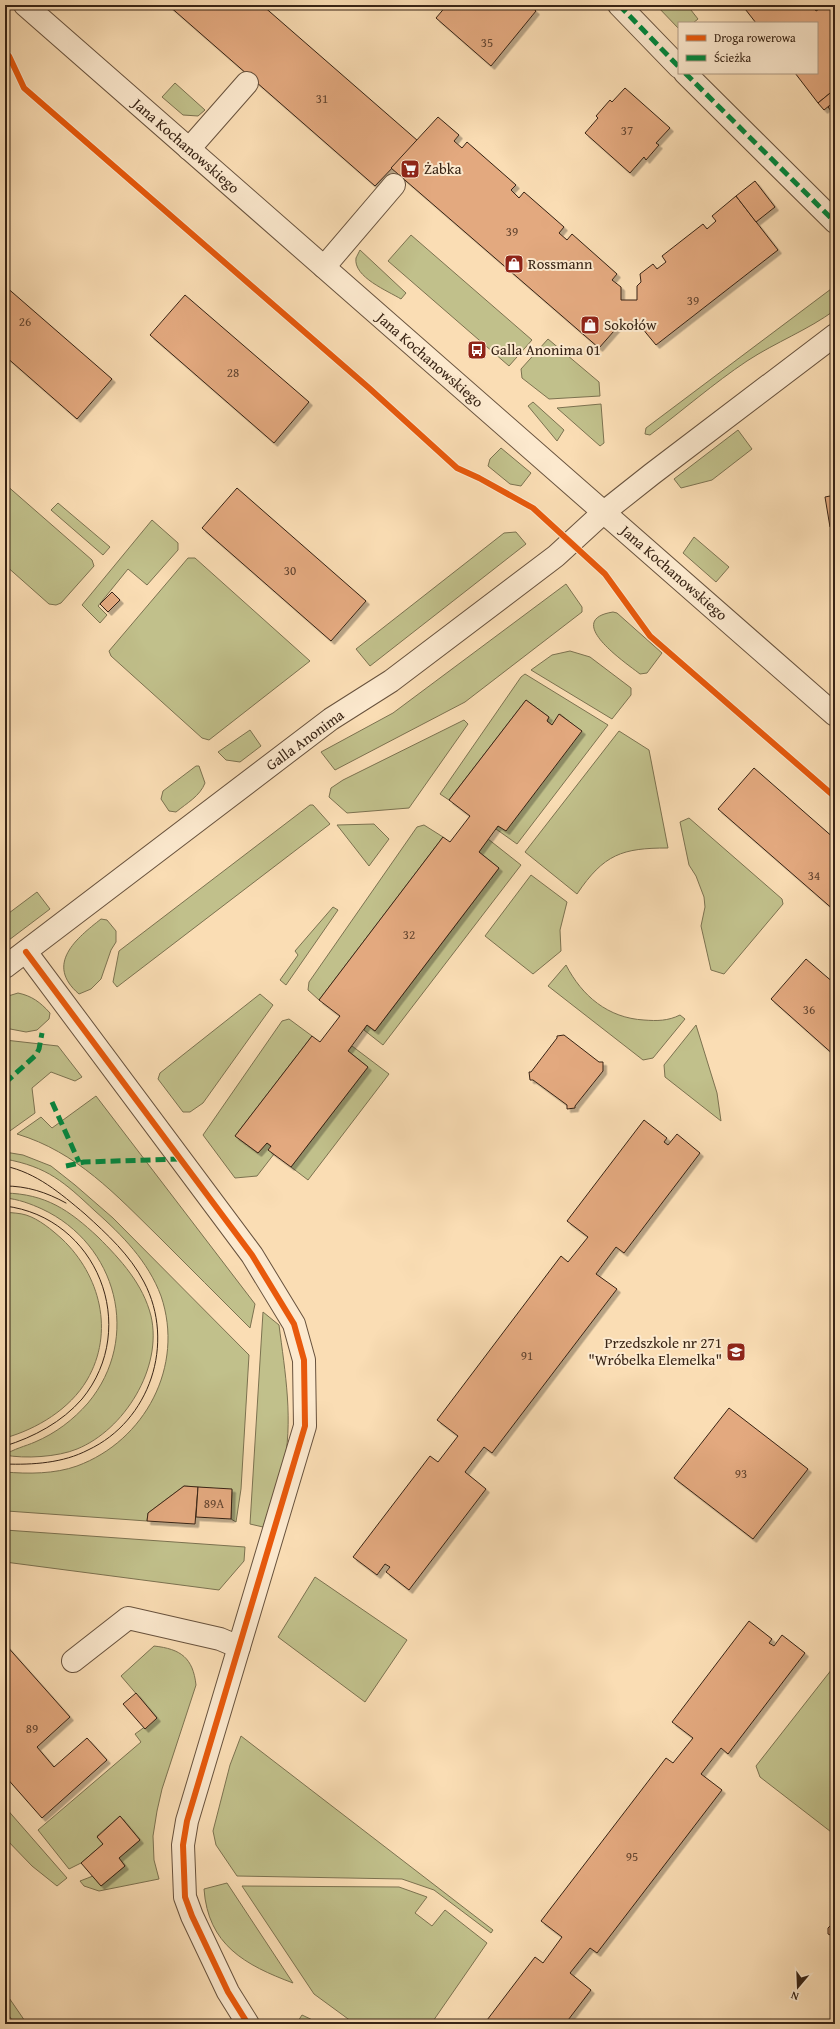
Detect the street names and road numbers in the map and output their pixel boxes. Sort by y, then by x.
street label: Jana Kochanowskiego [127,92,245,198]
street label: Jana Kochanowskiego [371,306,489,412]
street label: Jana Kochanowskiego [615,519,733,625]
street label: Galla Anonima [261,704,348,775]

